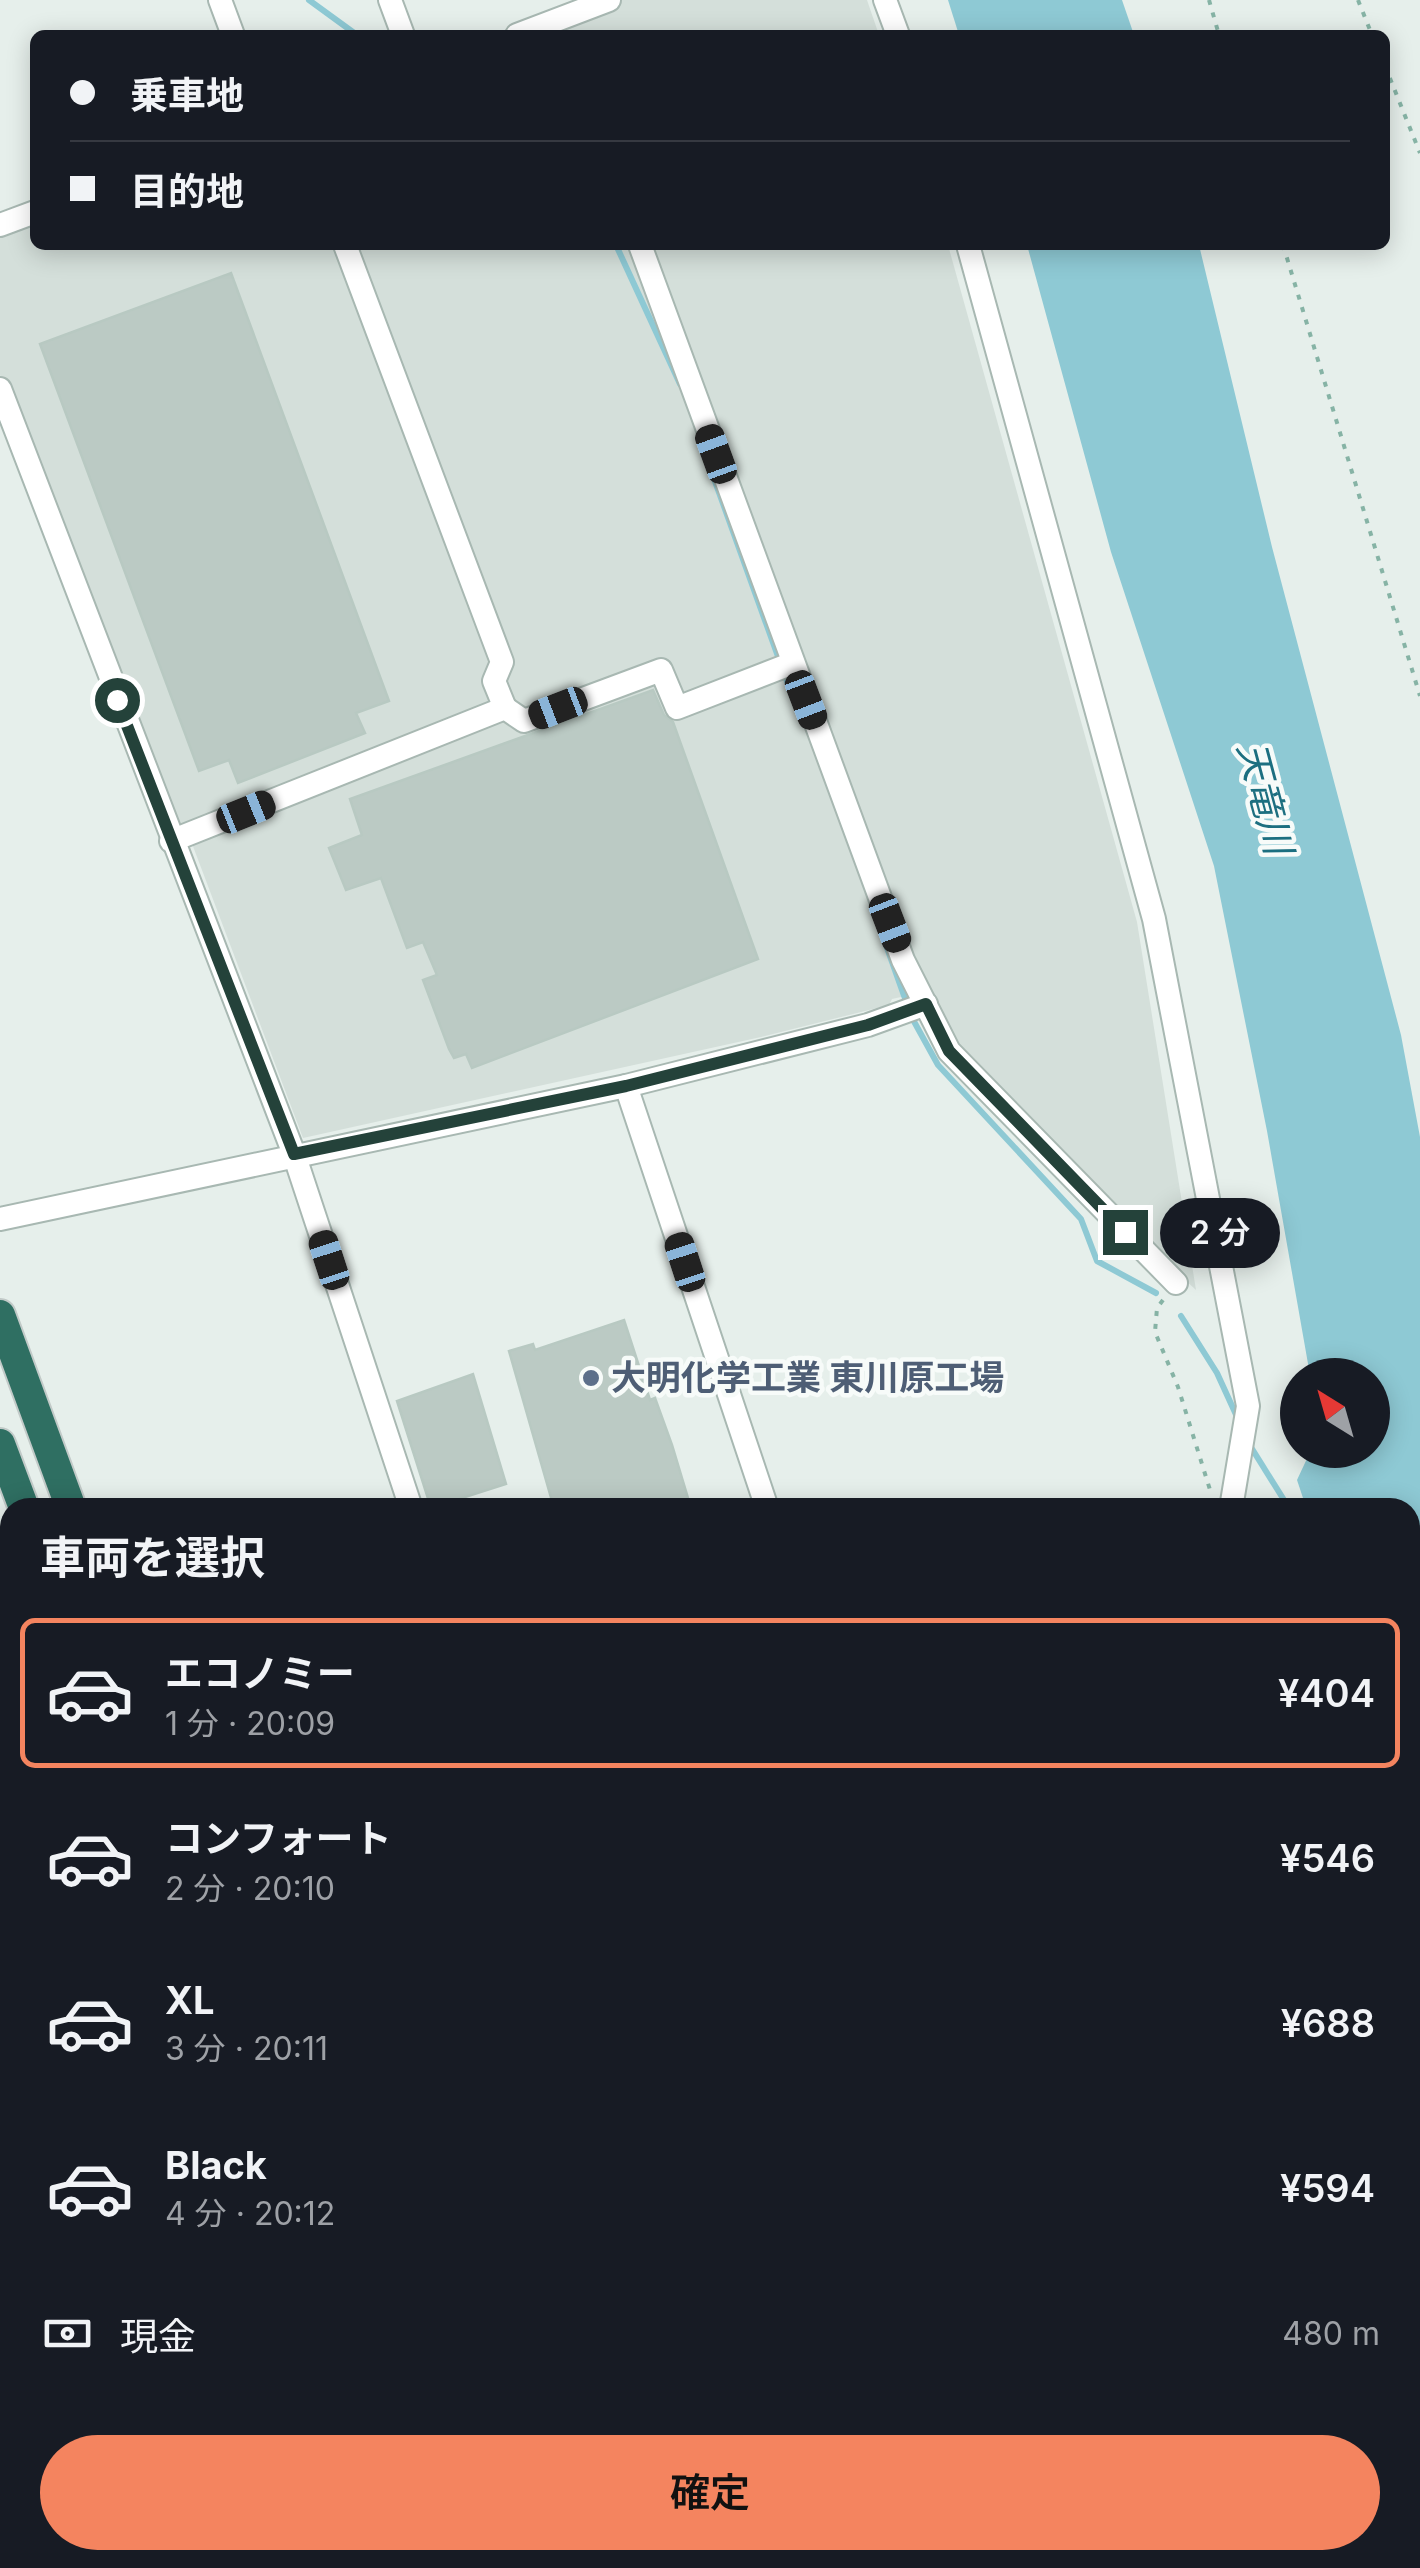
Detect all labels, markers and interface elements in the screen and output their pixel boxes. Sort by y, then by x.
text: 乗車地 [130,72,244,118]
text: 目的地 [130,168,244,214]
car [692,421,740,487]
car [781,667,831,733]
route start [95,678,140,723]
car [525,683,591,733]
water label: 天竜川 [1229,737,1304,863]
car [213,787,279,837]
car [865,890,915,956]
callout: 2 分 [1160,1197,1280,1267]
route end [1103,1210,1148,1255]
text: 2 分 [1190,1213,1250,1252]
car [305,1227,353,1293]
car [661,1229,709,1295]
place label: 大明化学工業 東川原工場 [611,1356,1004,1398]
north arrow [1280,1358,1390,1468]
map controls [1280,1358,1390,1468]
marker: 大明化学工業 東川原工場 [580,1367,602,1389]
text: 車両を選択 [40,1530,265,1585]
icon: car [45,1648,135,1738]
text: エコノミー [165,1650,355,1696]
text: ¥404 [1278,1670,1375,1716]
text: 1 分 · 20:09 [165,1704,335,1743]
icon: car [45,1813,135,1903]
text: コンフォート [165,1815,392,1861]
text: ¥546 [1280,1835,1375,1881]
text: 2 分 · 20:10 [165,1869,335,1908]
text: XL [165,1977,215,2023]
icon: car [45,1978,135,2068]
text: ¥688 [1281,2000,1375,2046]
text: 3 分 · 20:11 [165,2029,328,2068]
text: Black [165,2142,267,2188]
icon: car [45,2143,135,2233]
text: ¥594 [1280,2165,1375,2211]
text: 4 分 · 20:12 [165,2194,335,2233]
icon: cash [40,2306,95,2361]
text: 現金 [120,2313,196,2359]
text: 480 m [1282,2314,1380,2353]
button: 確定 [40,2435,1380,2550]

